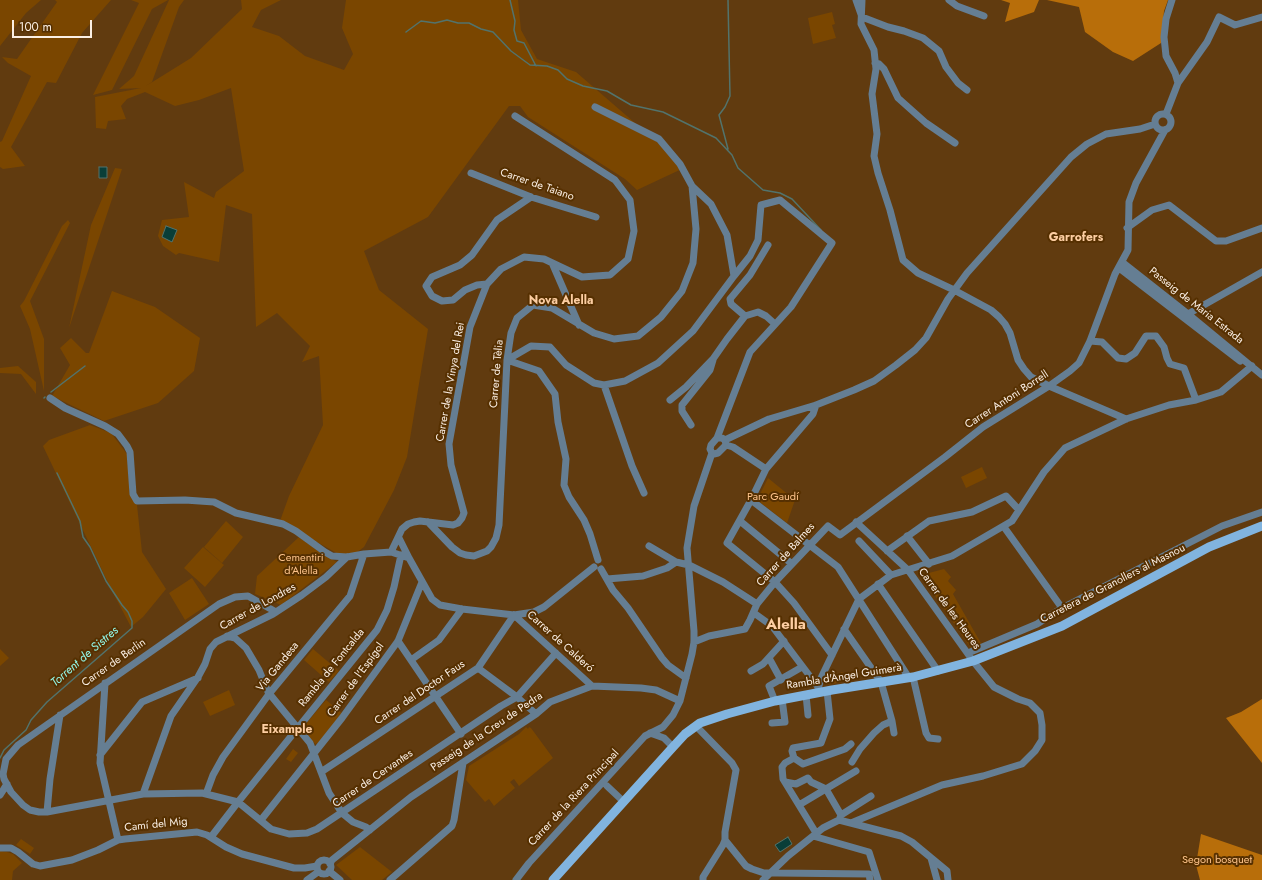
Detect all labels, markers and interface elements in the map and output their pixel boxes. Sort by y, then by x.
scale bar [14,12,94,38]
text: 100 m [19,18,52,36]
street label: Carrer de Taiano [498,166,576,204]
district label: Garrofers [1049,231,1103,245]
street label: Passeig de Maria Estrada [1146,265,1246,347]
district label: Nova Alella [529,294,593,308]
street label: Carrer de la Vinya del Rei [434,321,468,443]
street label: Carrer de Tèlia [487,339,507,409]
street label: Carrer Antoni Borrell [963,368,1051,432]
park label: Parc Gaudí [747,490,799,504]
street label: Carrer de Balmes [754,521,818,589]
street label: Carretera de Granollers al Masnou [1038,542,1188,626]
park label: Cementiri d'Alella [278,551,324,577]
street label: Carrer de les Heures [915,566,983,652]
street label: Carrer de Londres [218,581,298,633]
street label: Carrer de Calderó [524,609,596,675]
district label: Alella [766,616,806,634]
water label: Torrent de Sistres [48,624,122,690]
street label: Rambla de Fontcalda [296,626,368,710]
street label: Carrer de Berlin [80,636,148,690]
street label: Via Gandesa [254,640,302,694]
street label: Carrer de l'Espígol [325,640,387,720]
street label: Carrer del Doctor Faus [372,658,468,728]
street label: Rambla d'Àngel Guimerà [785,661,903,693]
street label: Passeig de la Creu de Pedra [429,690,545,774]
district label: Eixample [262,723,312,737]
street label: Carrer de Cervantes [330,747,416,811]
street label: Carrer de la Riera Principal [526,747,622,849]
street label: Camí del Mig [124,815,188,835]
park label: Segon bosquet [1182,853,1252,867]

